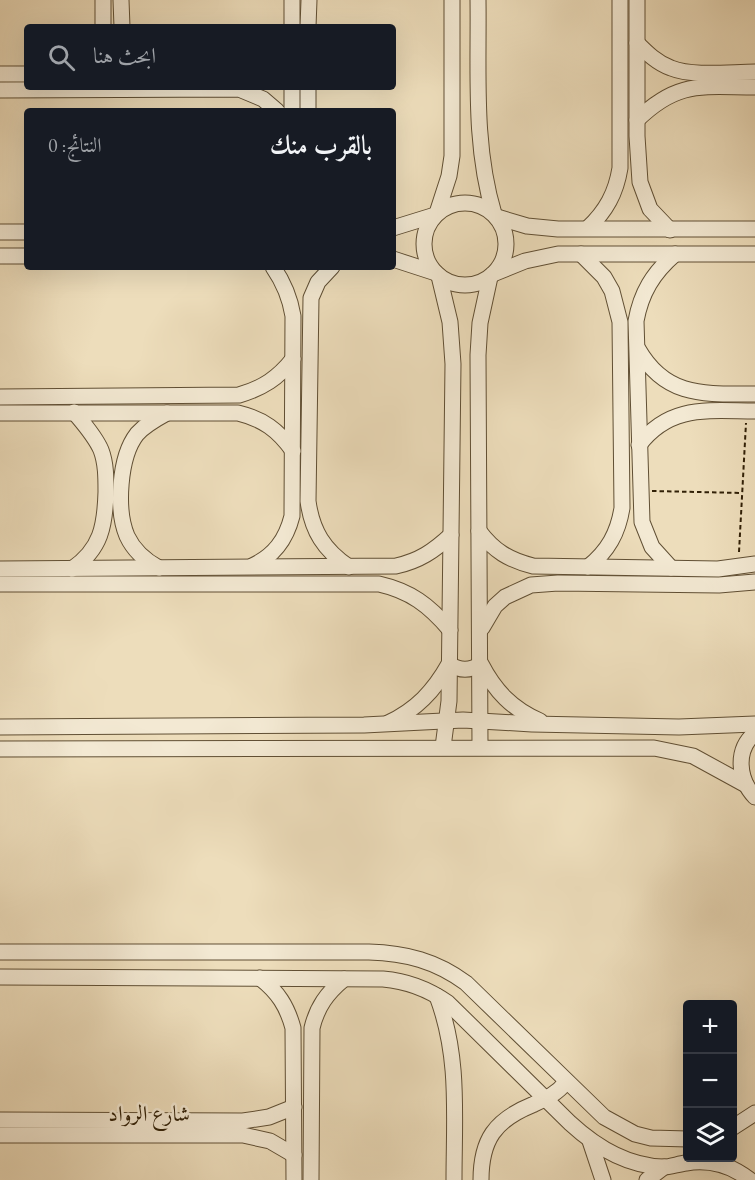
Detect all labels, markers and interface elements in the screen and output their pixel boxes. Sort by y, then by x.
search box [24,24,396,90]
icon: search [45,41,78,74]
text: ابحث هنا [93,41,156,70]
text: بالقرب منك [270,128,372,162]
text: النتائج: 0 [48,132,102,158]
map controls [683,1000,737,1162]
button: + [683,1000,737,1054]
button: − [683,1054,737,1108]
street label: شارع الرواد [108,1099,190,1132]
button: layers [683,1108,737,1162]

